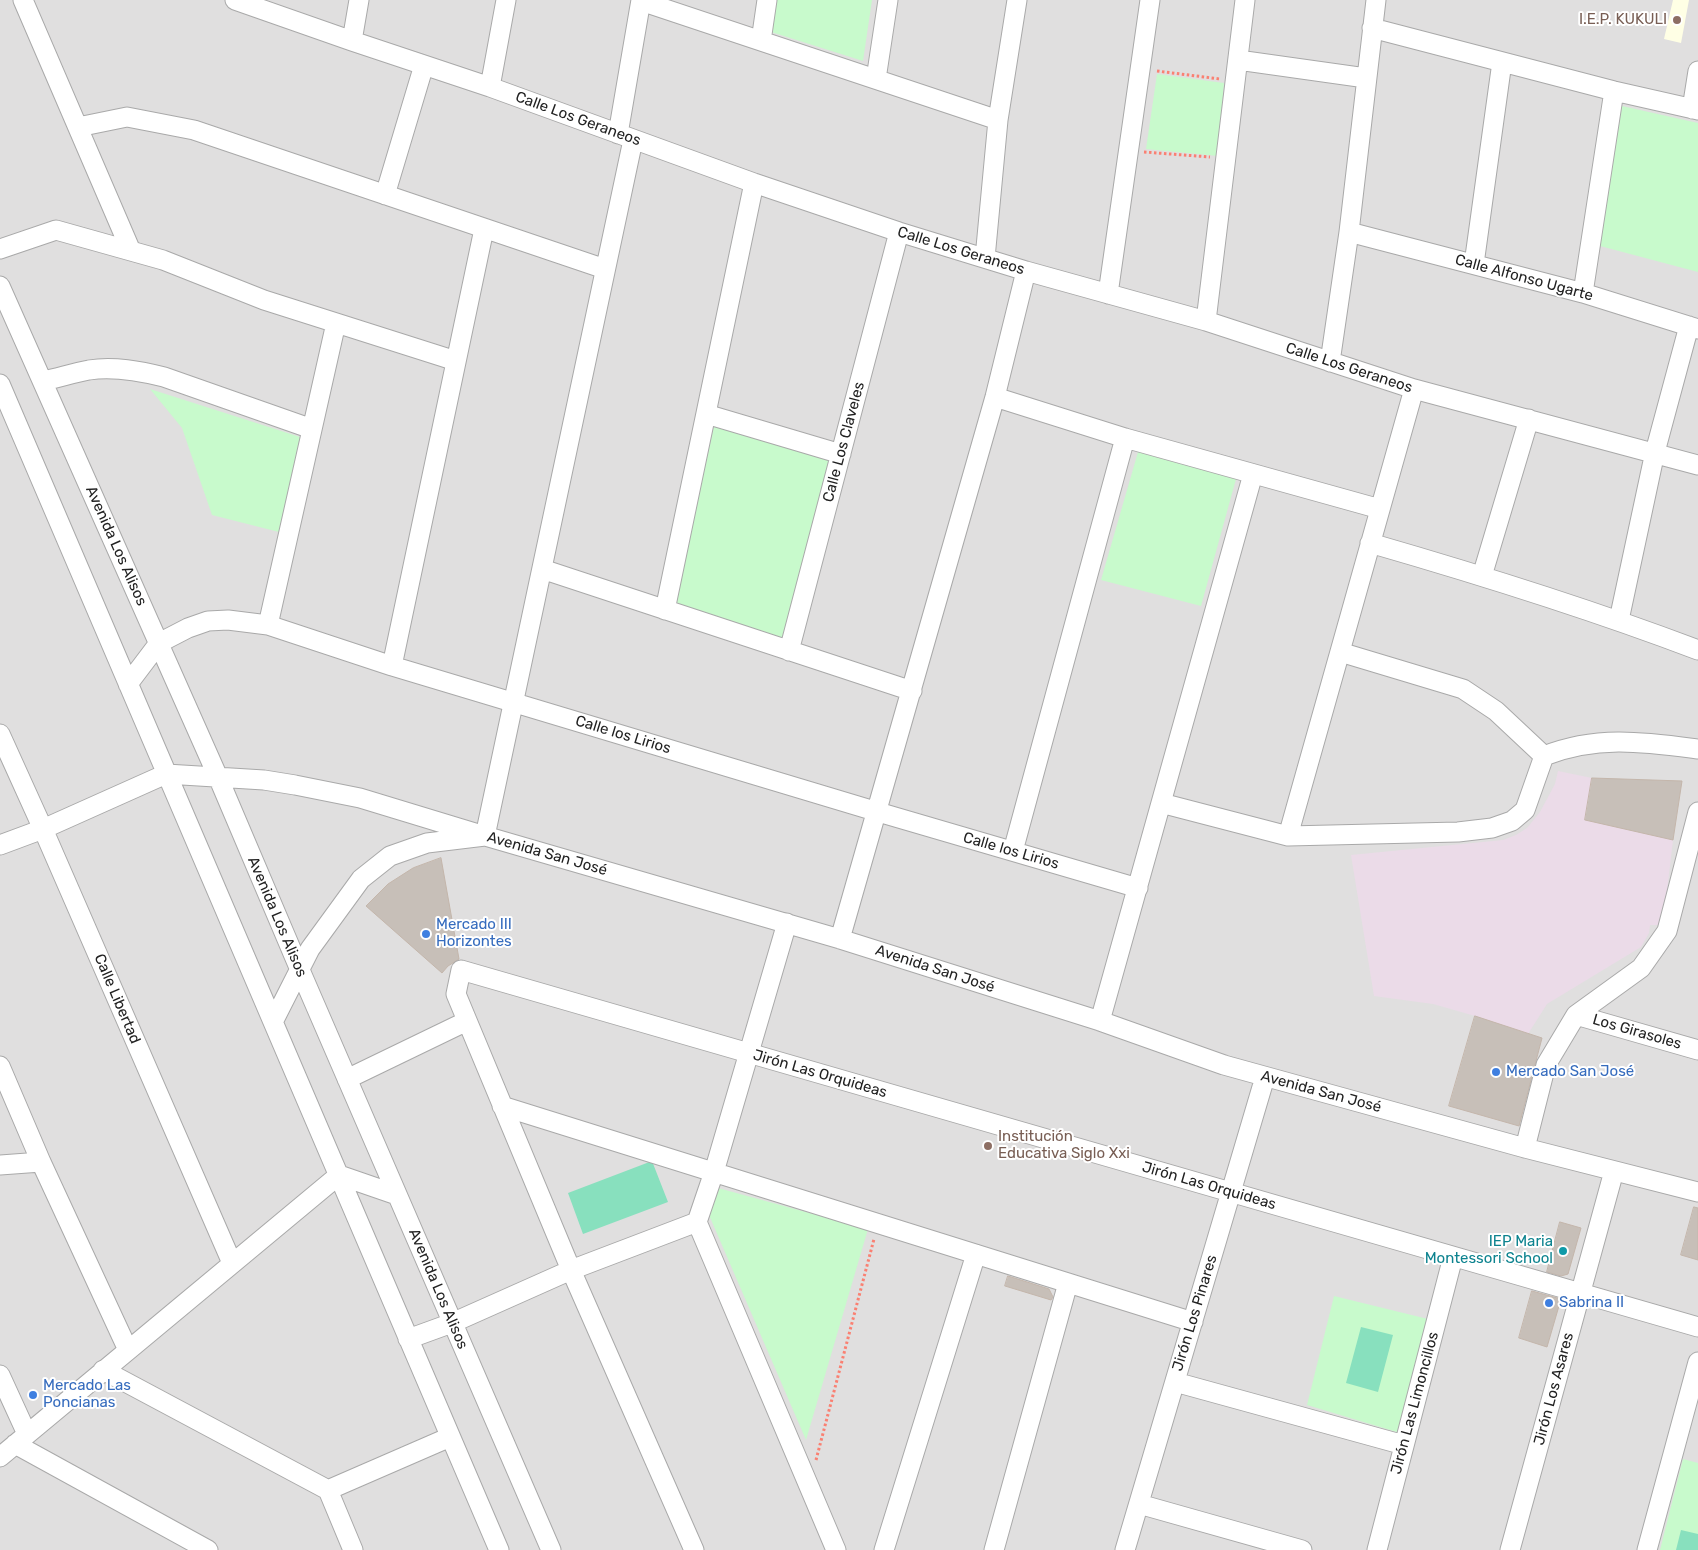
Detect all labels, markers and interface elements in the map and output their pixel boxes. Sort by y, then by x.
place label: I.E.P. KUKULI [1579,11,1667,29]
marker: I.E.P. KUKULI [1671,14,1683,26]
street label: Calle Los Geraneos [513,88,643,150]
street label: Calle Los Geraneos [895,223,1027,279]
street label: Calle Alfonso Ugarte [1453,251,1595,305]
street label: Calle Los Geraneos [1283,339,1415,397]
street label: Calle Los Claveles [819,380,869,504]
street label: Avenida Los Alisos [82,483,150,609]
street label: Calle los Lirios [573,712,673,758]
street label: Avenida San José [485,828,609,880]
street label: Calle los Lirios [961,829,1061,873]
street label: Avenida Los Alisos [243,854,311,980]
place label: Mercado III Horizontes [436,916,512,951]
marker: Mercado III Horizontes [420,928,432,940]
street label: Avenida San José [873,941,997,997]
street label: Calle Libertad [90,951,144,1047]
street label: Los Girasoles [1590,1011,1684,1053]
street label: Jirón Las Orquideas [751,1046,889,1102]
place label: Mercado San José [1506,1063,1634,1081]
marker: Mercado San José [1490,1066,1502,1078]
street label: Avenida San José [1259,1067,1383,1117]
place label: Institución Educativa Siglo Xxi [998,1128,1130,1163]
marker: Institución Educativa Siglo Xxi [982,1140,994,1152]
street label: Jirón Las Orquideas [1140,1158,1278,1214]
street label: Avenida Los Alisos [404,1226,472,1352]
place label: IEP Maria Montessori School [1425,1233,1553,1268]
marker: IEP Maria Montessori School [1557,1245,1569,1257]
street label: Jirón Los Pinares [1169,1253,1221,1373]
place label: Sabrina II [1559,1294,1624,1312]
marker: Sabrina II [1543,1297,1555,1309]
street label: Jirón Las Limoncillos [1387,1330,1443,1476]
street label: Jirón Los Asares [1530,1331,1578,1447]
place label: Mercado Las Poncianas [43,1377,131,1412]
marker: Mercado Las Poncianas [27,1389,39,1401]

